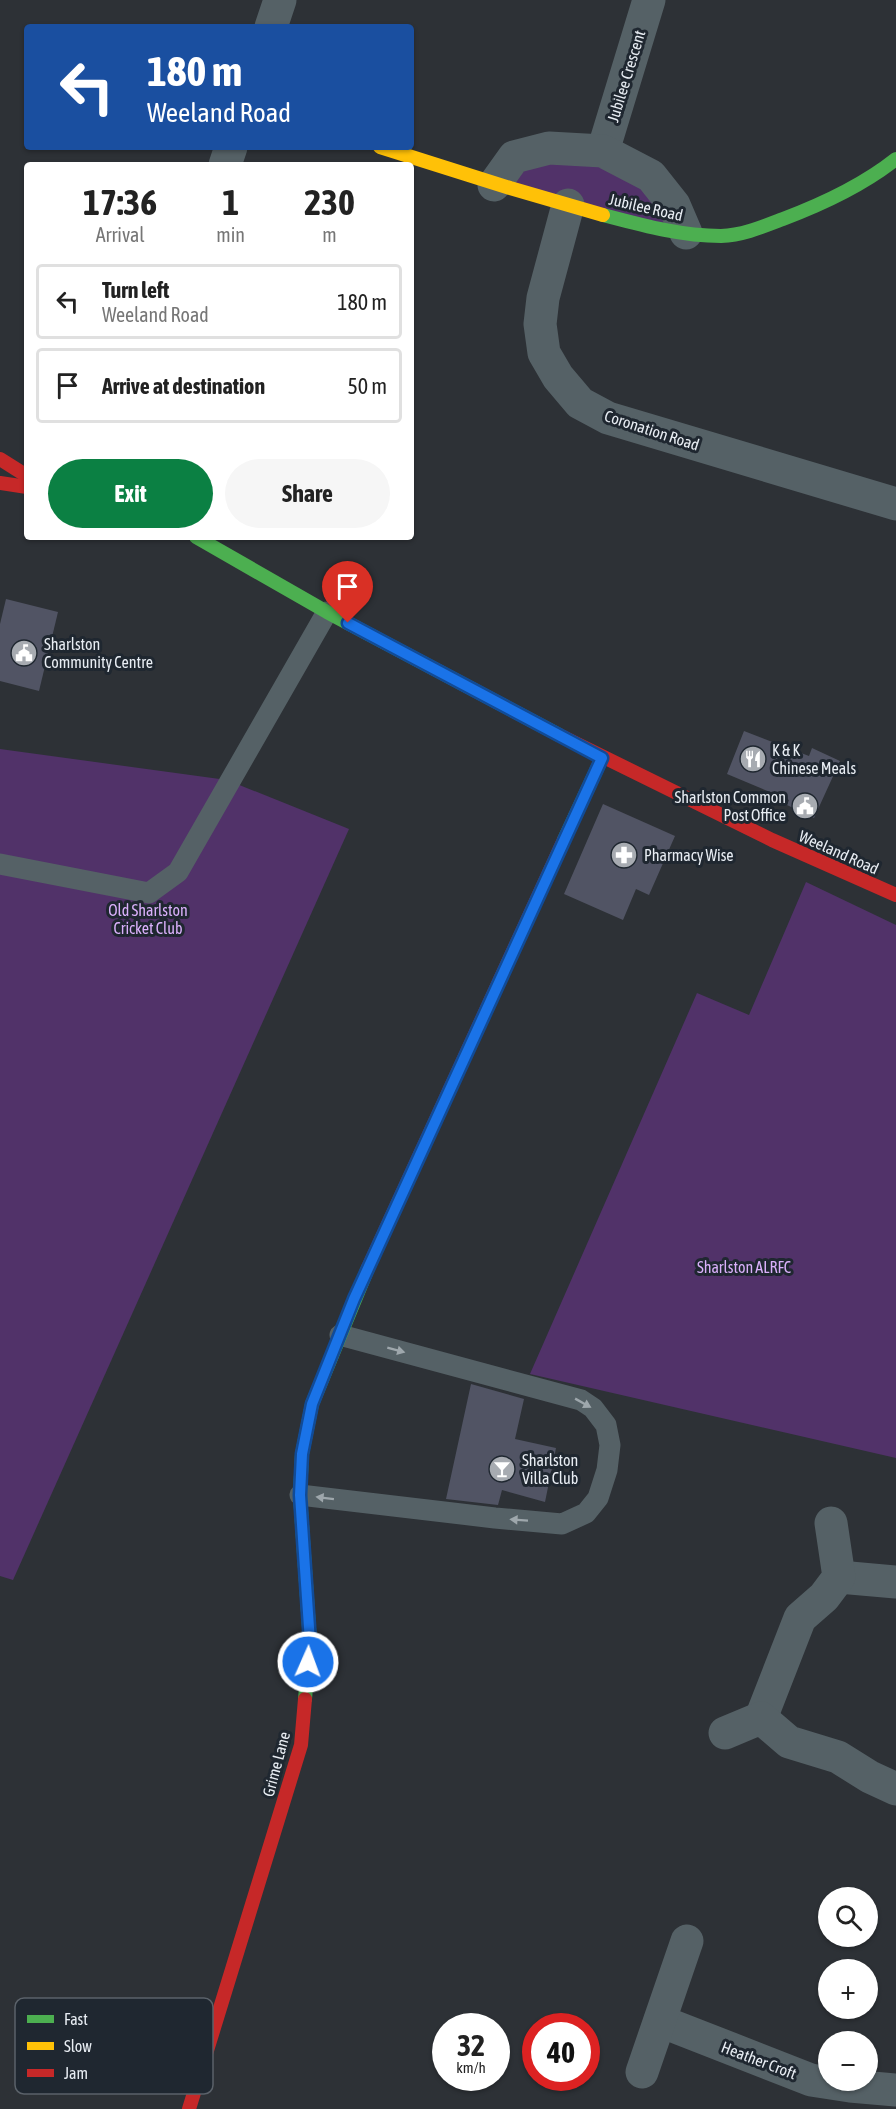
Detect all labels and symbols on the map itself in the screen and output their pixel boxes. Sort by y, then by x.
street label: Jubilee Crescent [603,27,649,124]
street label: Jubilee Road [607,190,685,224]
street label: Coronation Road [602,406,702,454]
pin [322,561,373,623]
place label: Sharlston Community Centre [44,635,153,672]
public building icon: Sharlston Community Centre [9,638,39,668]
place label: K & K Chinese Meals [772,741,856,777]
restaurant icon: K & K Chinese Meals [738,744,768,774]
place label: Sharlston Common Post Office [675,788,786,824]
public building icon: Sharlston Common Post Office [790,791,820,821]
street label: Weeland Road [796,826,882,878]
pharmacy icon: Pharmacy Wise [609,840,639,870]
place label: Pharmacy Wise [644,846,734,865]
park label: Old Sharlston Cricket Club [108,901,188,937]
park label: Sharlston ALRFC [697,1258,791,1276]
one-way arrow [387,1346,405,1356]
one-way arrow [575,1398,592,1408]
place label: Sharlston Villa Club [522,1451,578,1487]
bar icon: Sharlston Villa Club [487,1454,517,1484]
one-way arrow [316,1494,335,1503]
one-way arrow [510,1515,529,1525]
position arrow [276,1630,340,1694]
street label: Grime Lane [259,1730,293,1798]
legend [15,1998,213,2094]
text: Fast [64,2010,88,2028]
speed limit sign: 40 [522,2013,600,2091]
text: Slow [64,2037,92,2055]
street label: Heather Croft [719,2037,799,2083]
text: Jam [64,2064,88,2082]

